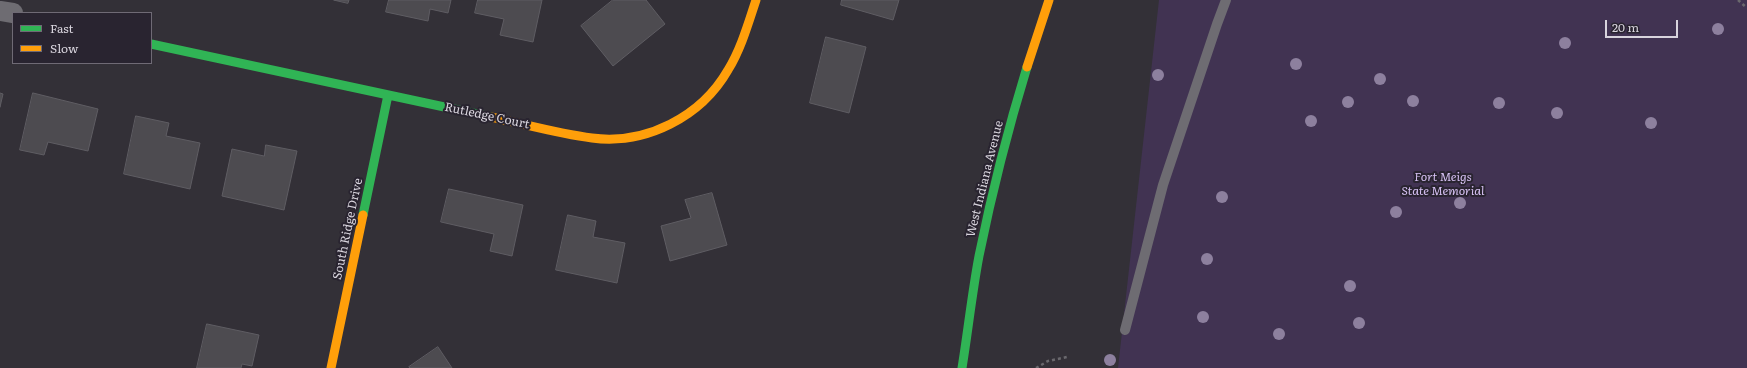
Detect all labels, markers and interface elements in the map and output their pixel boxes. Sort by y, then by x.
legend [12,12,152,64]
scale bar [1607,12,1680,38]
text: 20 m [1612,18,1639,36]
text: Fast [50,19,73,37]
text: Slow [50,39,78,57]
street label: Rutledge Court [443,100,531,132]
street label: West Indiana Avenue [963,119,1007,239]
park label: Fort Meigs State Memorial [1402,170,1484,198]
street label: South Ridge Drive [330,177,366,281]

